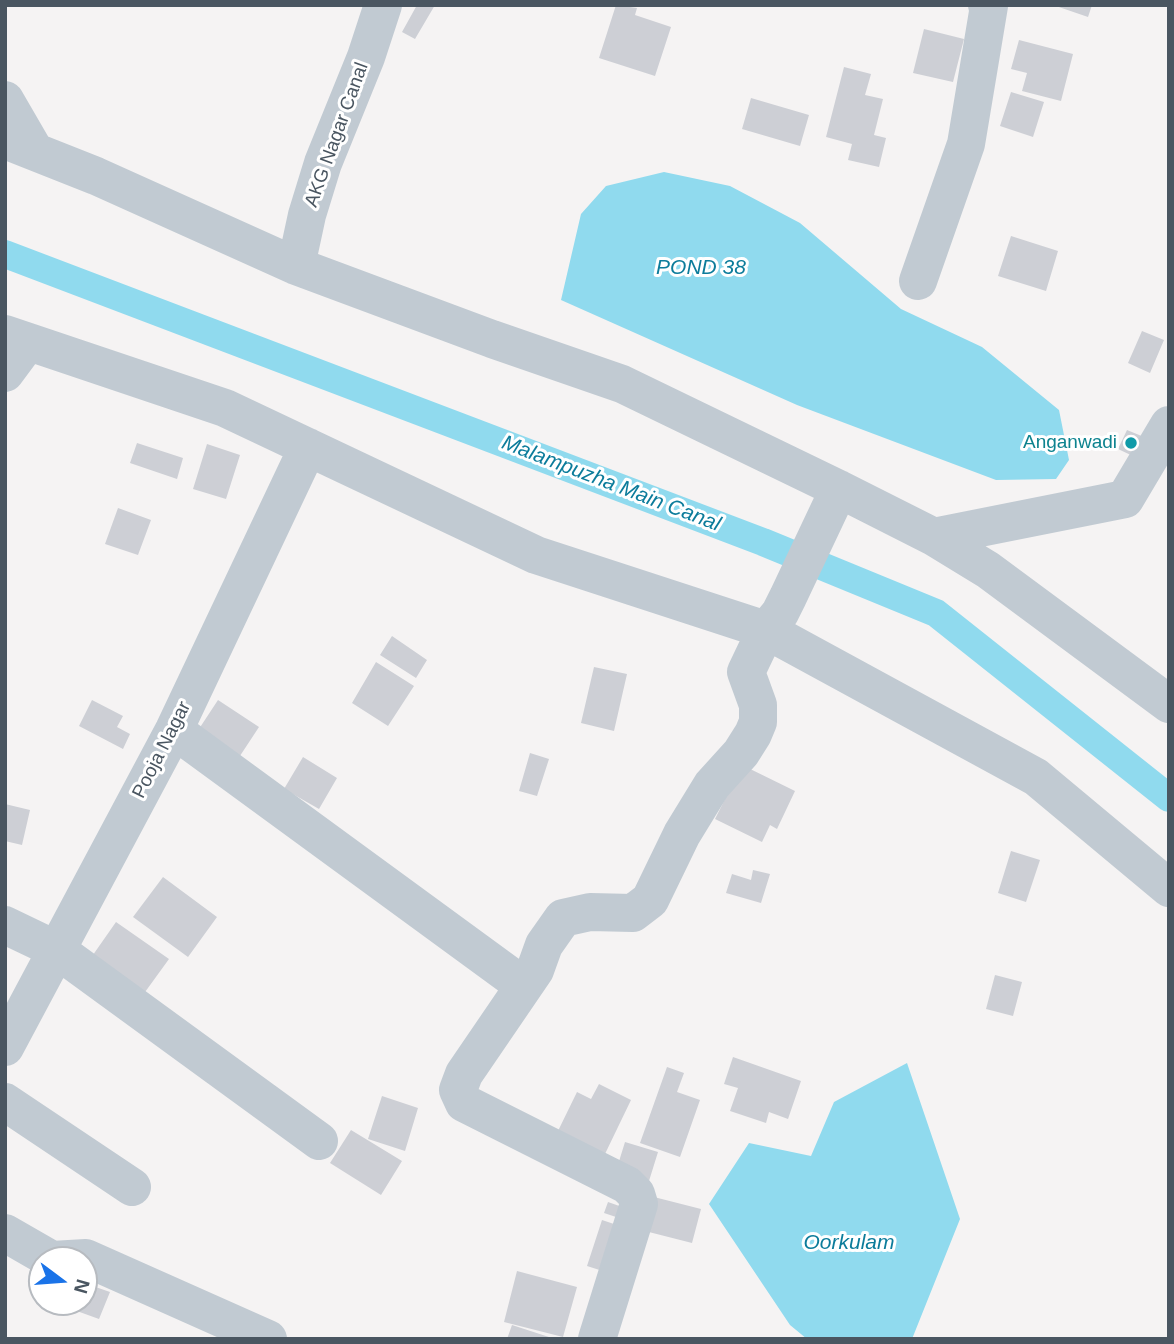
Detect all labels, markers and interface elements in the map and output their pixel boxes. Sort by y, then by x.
street label: AKG Nagar Canal [300,60,374,210]
water label: POND 38 [656,255,746,281]
water label: Malampuzha Main Canal [498,431,724,537]
place label: Anganwadi [1023,432,1117,454]
marker: Anganwadi [1123,435,1139,451]
street label: Pooja Nagar [128,698,196,802]
water label: Oorkulam [803,1230,895,1256]
north arrow [28,1246,98,1316]
text: N [70,1277,94,1296]

